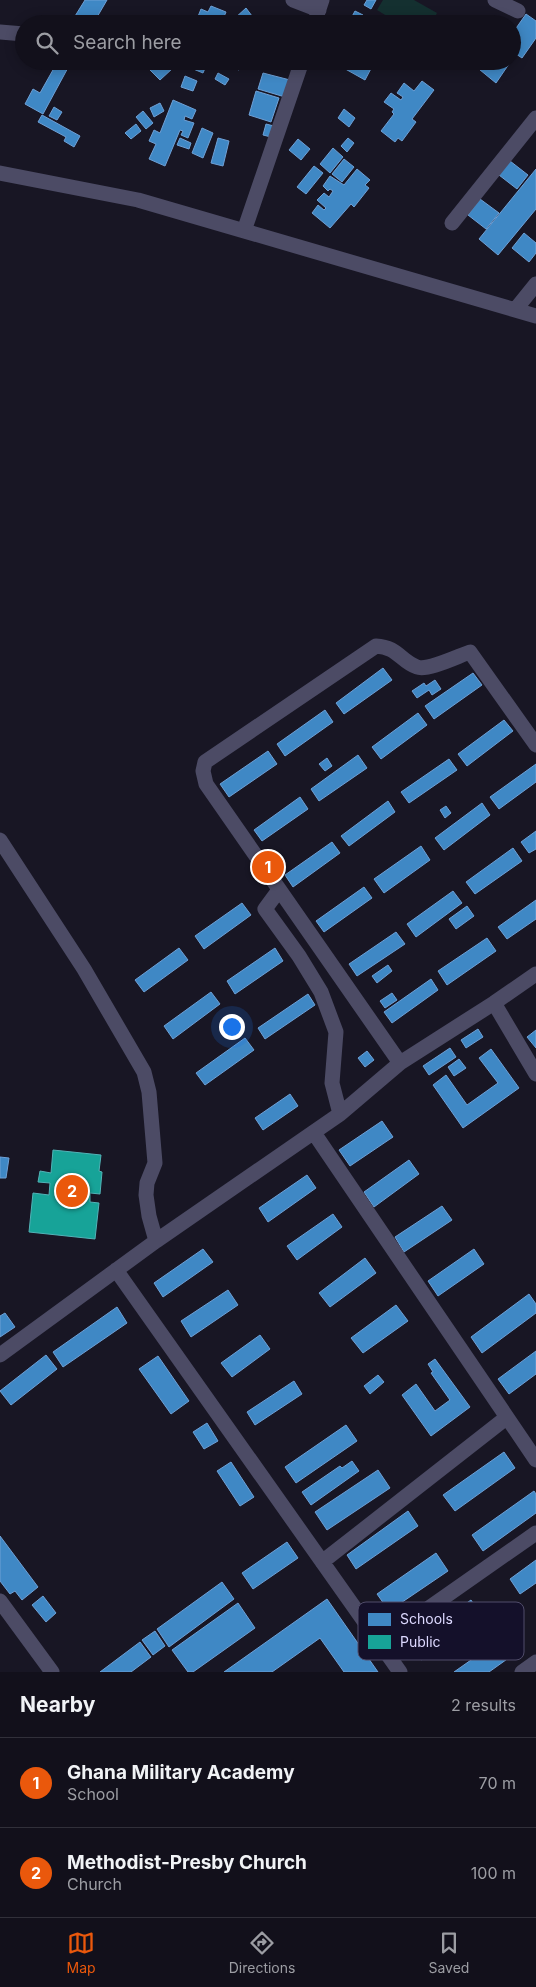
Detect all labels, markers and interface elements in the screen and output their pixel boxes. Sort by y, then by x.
search box [15,15,521,70]
icon: search [33,29,61,57]
text: Search here [73,31,182,54]
pin: 1 [252,848,284,886]
your location [219,1014,245,1040]
pin: 2 [56,1172,88,1210]
legend [358,1602,524,1660]
text: Schools [400,1610,453,1627]
text: Public [400,1633,441,1650]
text: Nearby [20,1692,95,1717]
text: 2 results [451,1695,516,1715]
text: Ghana Military Academy [67,1761,295,1784]
text: 1 [33,1773,39,1793]
text: 70 m [479,1773,516,1793]
text: School [67,1784,119,1804]
text: Methodist-Presby Church [67,1851,307,1874]
text: 2 [31,1863,41,1883]
text: 100 m [471,1863,516,1883]
text: Church [67,1874,122,1894]
tab: Map [67,1929,96,1976]
tab: Directions [229,1929,295,1976]
tab: Saved [428,1929,469,1976]

